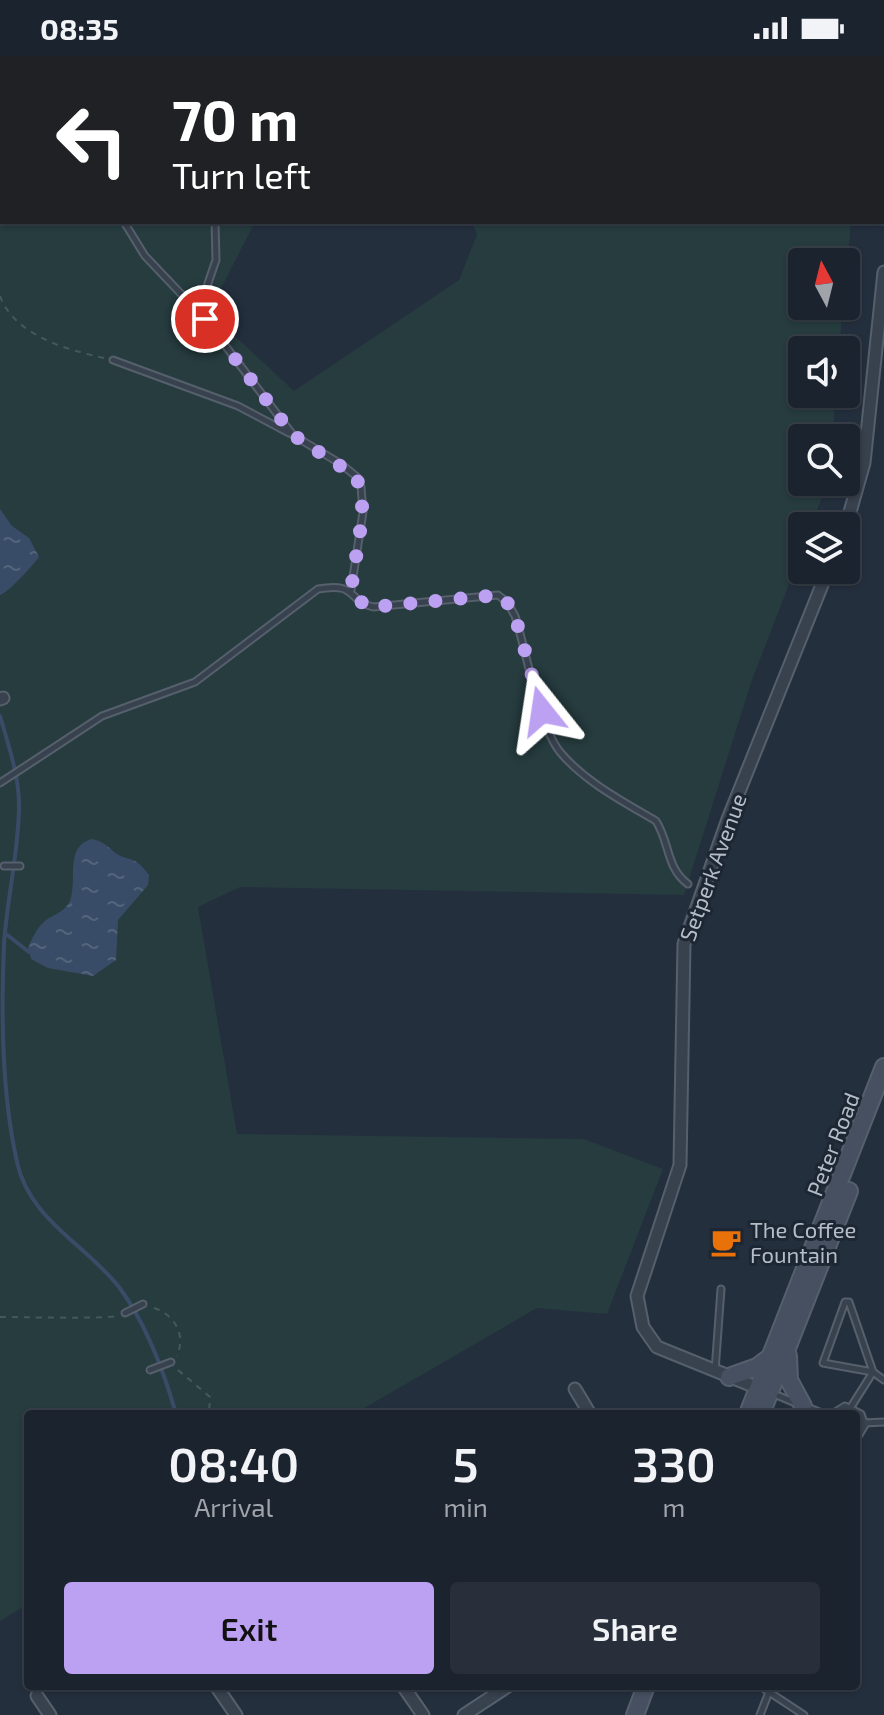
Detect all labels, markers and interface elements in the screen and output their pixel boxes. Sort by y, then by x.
text: 08:35 [40,10,119,46]
text: 70 m [172,85,298,152]
icon: left [40,88,144,192]
text: Turn left [172,153,311,196]
north arrow [788,248,860,320]
map controls [788,248,860,584]
pin [171,285,239,353]
icon: arrive [183,297,227,341]
button: sound [788,336,860,408]
button: search [788,424,860,496]
button: layers [788,512,860,584]
position arrow [500,669,584,753]
street label: Setperk Avenue [673,790,751,944]
street label: Peter Road [800,1089,864,1199]
place label: The Coffee Fountain [750,1216,856,1267]
cafe icon: The Coffee Fountain [709,1225,743,1259]
text: 08:40 [168,1434,299,1492]
text: 5 [453,1434,479,1492]
text: 330 [632,1434,716,1492]
text: Arrival [194,1491,273,1522]
text: min [444,1491,488,1522]
text: m [663,1491,685,1522]
button: Exit [64,1582,434,1674]
button: Share [450,1582,820,1674]

